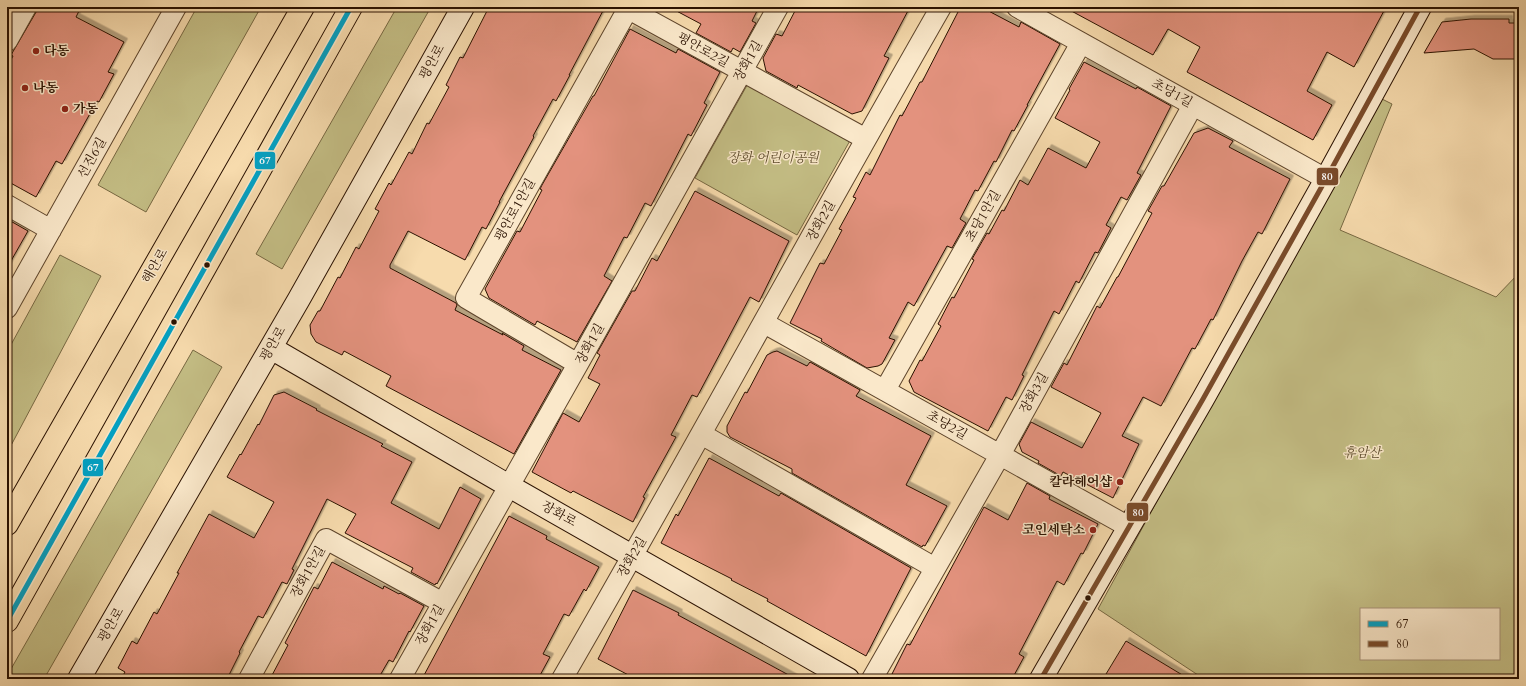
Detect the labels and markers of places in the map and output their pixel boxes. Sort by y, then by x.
place label: 다동 [44,42,70,60]
marker: 다동 [31,46,41,56]
place label: 나동 [33,79,59,97]
marker: 나동 [20,83,30,93]
place label: 가동 [73,100,99,118]
marker: 가동 [60,104,70,114]
unlabelled marker [202,260,212,270]
unlabelled marker [169,317,179,327]
place label: 칼라헤어샵 [1049,473,1112,491]
marker: 칼라헤어샵 [1115,477,1125,487]
place label: 코인세탁소 [1022,521,1085,539]
marker: 코인세탁소 [1088,525,1098,535]
unlabelled marker [1083,593,1093,603]

